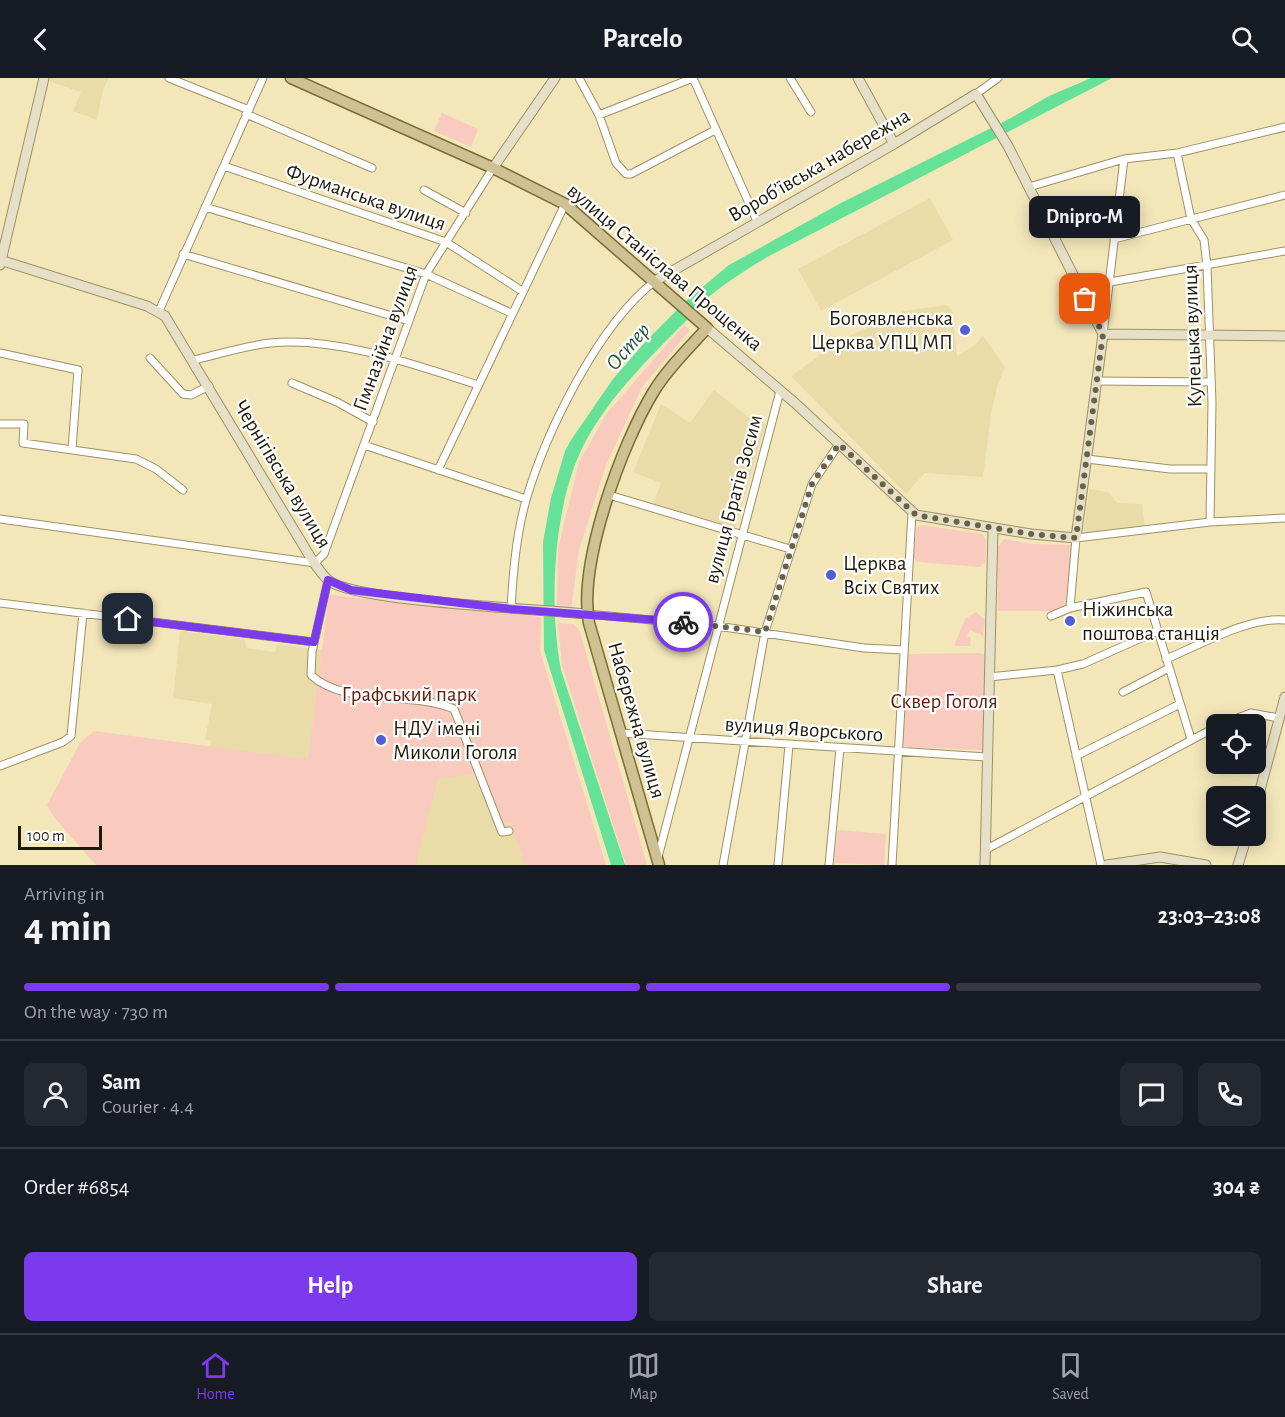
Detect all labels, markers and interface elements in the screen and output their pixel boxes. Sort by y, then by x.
icon: back [24,23,57,56]
icon: search [1228,23,1261,56]
text: Parcelo [602,25,683,52]
street label: Воробʼївська набережна [725,105,914,226]
street label: Фурманська вулиця [283,160,448,235]
street label: вулиця Станіслава Прощенка [563,180,767,355]
callout: Dnipro-M [1030,197,1140,239]
text: Dnipro-M [1046,207,1123,227]
street label: Гімназійна вулиця [349,262,422,414]
street label: Купецька вулиця [1180,264,1205,408]
pin [1059,273,1110,324]
icon: bag [1068,282,1101,315]
place label: Богоявленська Церква УПЦ МП [811,308,953,353]
water label: Остер [601,319,655,375]
marker: Богоявленська Церква УПЦ МП [958,323,972,337]
street label: Чернігівська вулиця [230,396,335,552]
street label: вулиця Братів Зосим [701,412,766,586]
place label: Церква Всіх Святих [843,553,939,598]
marker: Церква Всіх Святих [824,568,838,582]
courier [653,592,713,652]
pin [102,593,153,644]
place label: Ніжинська поштова станція [1082,599,1220,644]
icon: home [111,602,144,635]
icon: bike [667,606,700,639]
marker: Ніжинська поштова станція [1063,614,1077,628]
street label: Набережна вулиця [604,639,669,801]
park label: Графський парк [341,684,477,705]
park label: Сквер Гоголя [890,691,998,712]
street label: вулиця Яворського [724,713,884,746]
map controls [1206,714,1266,846]
button: locate [1206,714,1266,774]
place label: НДУ імені Миколи Гоголя [393,718,518,763]
marker: НДУ імені Миколи Гоголя [374,733,388,747]
button: layers [1206,786,1266,846]
scale bar [18,823,102,850]
text: 100 m [27,828,65,844]
text: Arriving in [24,884,105,904]
text: 23:03–23:08 [1158,905,1261,927]
text: 4 min [24,909,112,948]
text: On the way · 730 m [24,1002,168,1022]
button: person [24,1063,87,1126]
button: chat [1120,1063,1183,1126]
button: phone [1198,1063,1261,1126]
text: Sam [102,1071,141,1093]
text: Courier · 4.4 [102,1097,194,1117]
text: Order #6854 [24,1176,129,1198]
text: 304 ₴ [1213,1176,1261,1198]
button: Help [24,1252,637,1321]
button: Share [649,1252,1261,1321]
tab: Home [196,1349,235,1404]
tab: Map [627,1349,660,1404]
tab: Saved [1052,1349,1089,1404]

